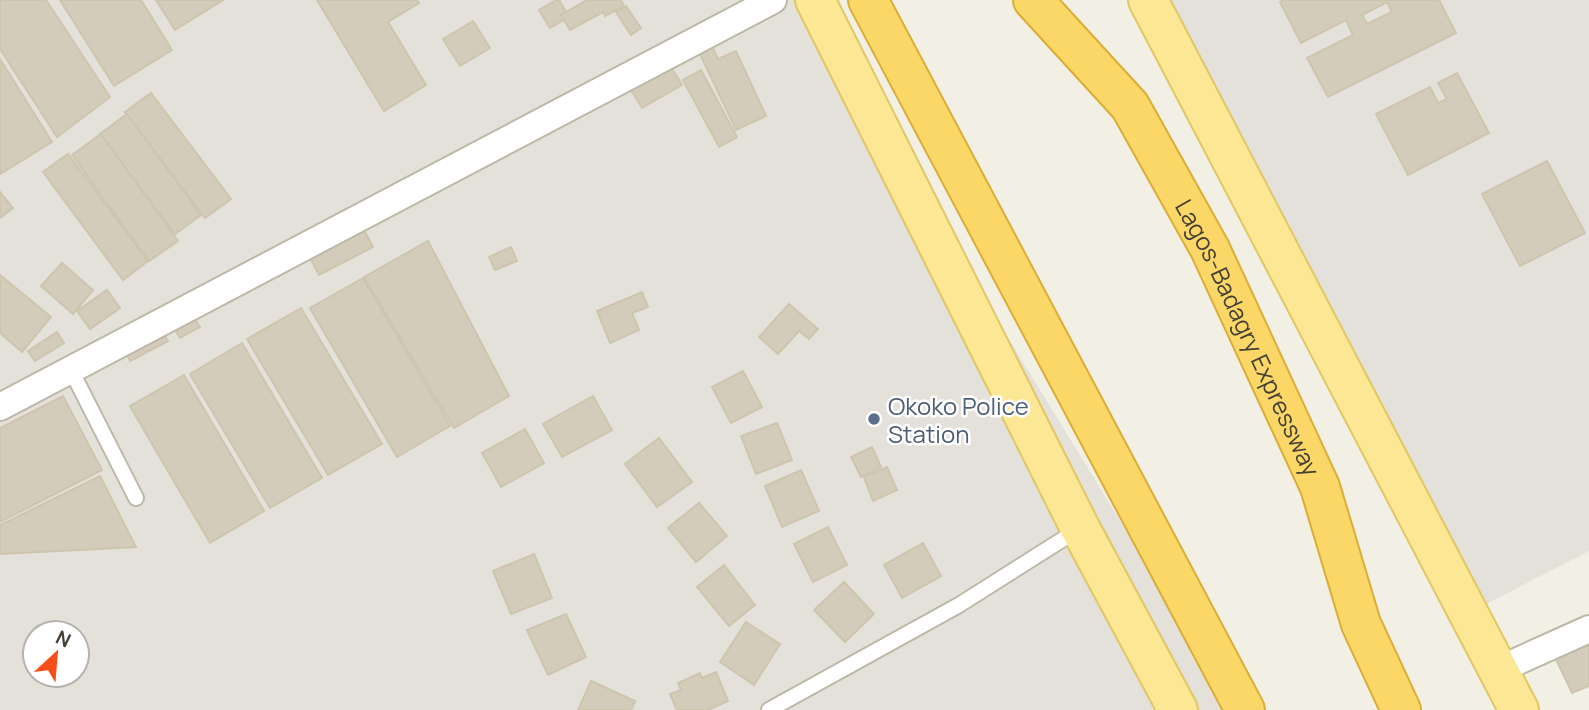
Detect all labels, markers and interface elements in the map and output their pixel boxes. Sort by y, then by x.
street label: Lagos-Badagry Expressway [1169,193,1329,481]
place label: Okoko Police Station [888,389,1029,450]
marker: Okoko Police Station [866,411,882,427]
north arrow [21,619,91,689]
text: N [52,624,75,653]

